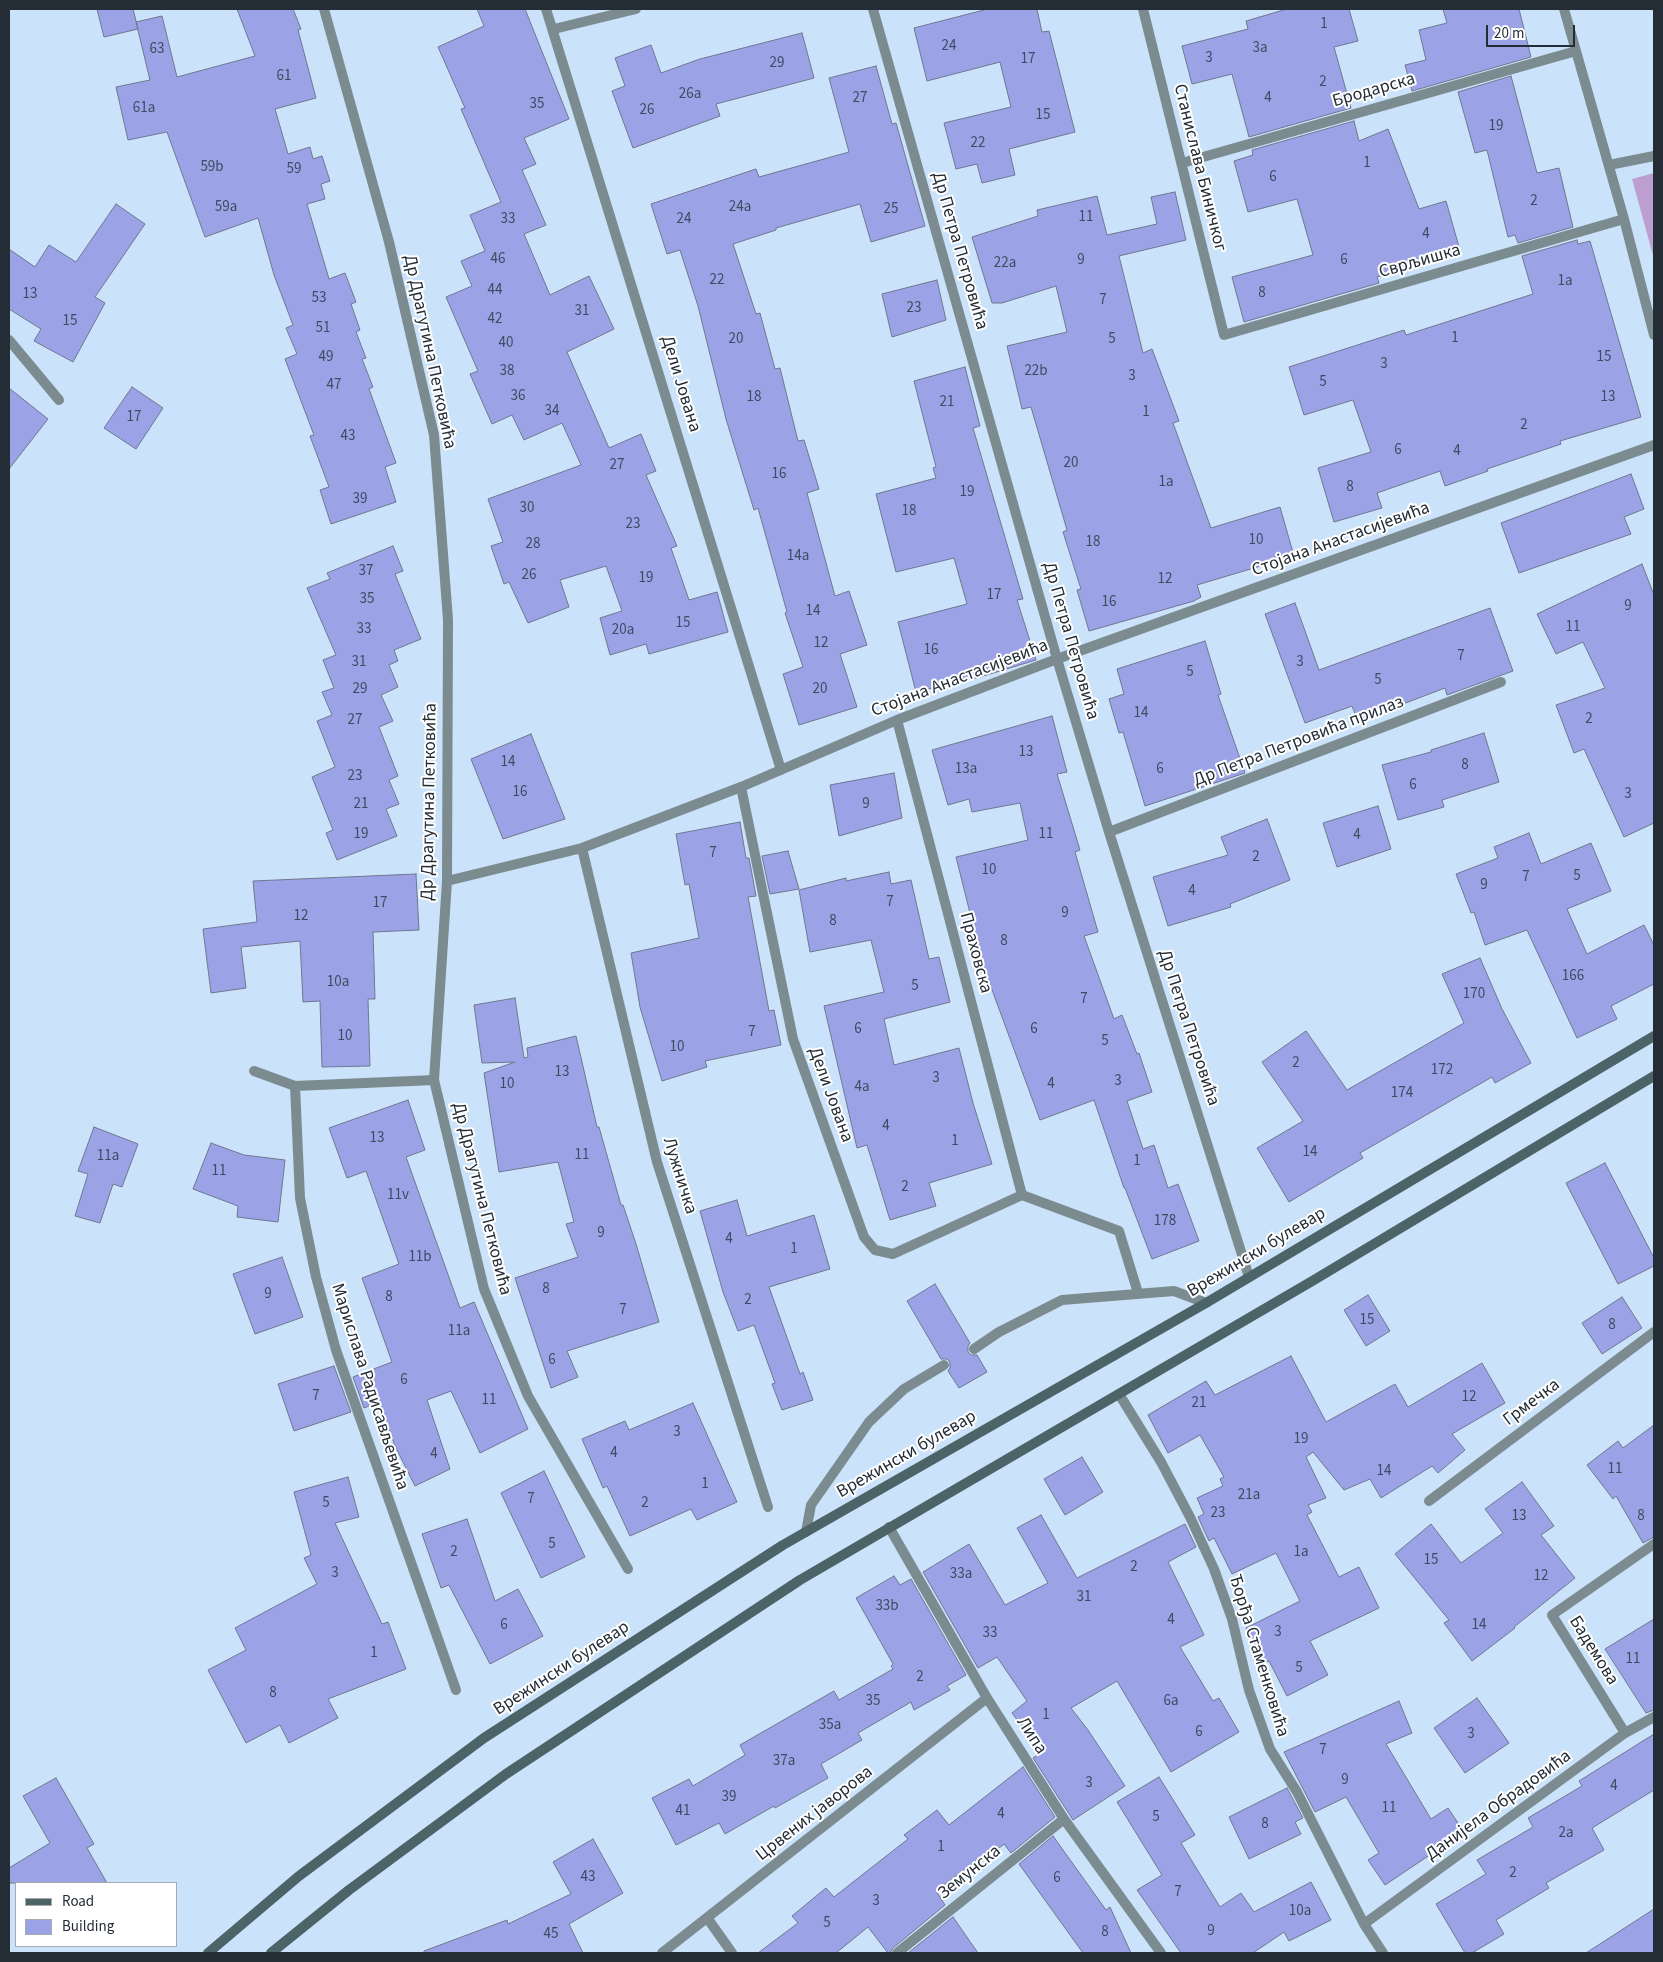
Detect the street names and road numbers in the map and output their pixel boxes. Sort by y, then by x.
street label: Бродарска [1330,69,1418,113]
street label: Станислава Биничког [1168,82,1230,254]
street label: Др Петра Петровића [926,170,992,332]
street label: Сврљишка [1377,240,1463,284]
street label: Др Драгутина Петковића [398,253,460,451]
street label: Дели Јована [655,333,705,435]
street label: Стојана Анастасијевића [1249,498,1433,582]
street label: Др Петра Петровића [1037,560,1103,722]
street label: Стојана Анастасијевића [869,635,1051,723]
street label: Др Петра Петровића прилаз [1191,692,1407,792]
street label: Др Драгутина Петковића [417,703,443,901]
street label: Праховска [954,910,996,996]
street label: Др Петра Петровића [1153,947,1223,1109]
street label: Дели Јована [803,1044,857,1146]
street label: Др Драгутина Петковића [447,1100,515,1298]
street label: Лужничка [657,1135,701,1217]
street label: Врежински булевар [1184,1203,1330,1303]
street label: Марислава Радисављевића [325,1281,413,1493]
street label: Грмечка [1499,1375,1565,1431]
street label: Врежински булевар [833,1406,981,1504]
street label: Ђорђа Стаменковића [1223,1572,1293,1740]
street label: Бадемова [1563,1612,1623,1690]
street label: Врежински булевар [490,1617,634,1721]
street label: Липа [1011,1713,1051,1759]
street label: Данијела Обрадовића [1422,1746,1576,1866]
street label: Црвених јаворова [752,1762,878,1866]
street label: Земунска [934,1841,1006,1905]

